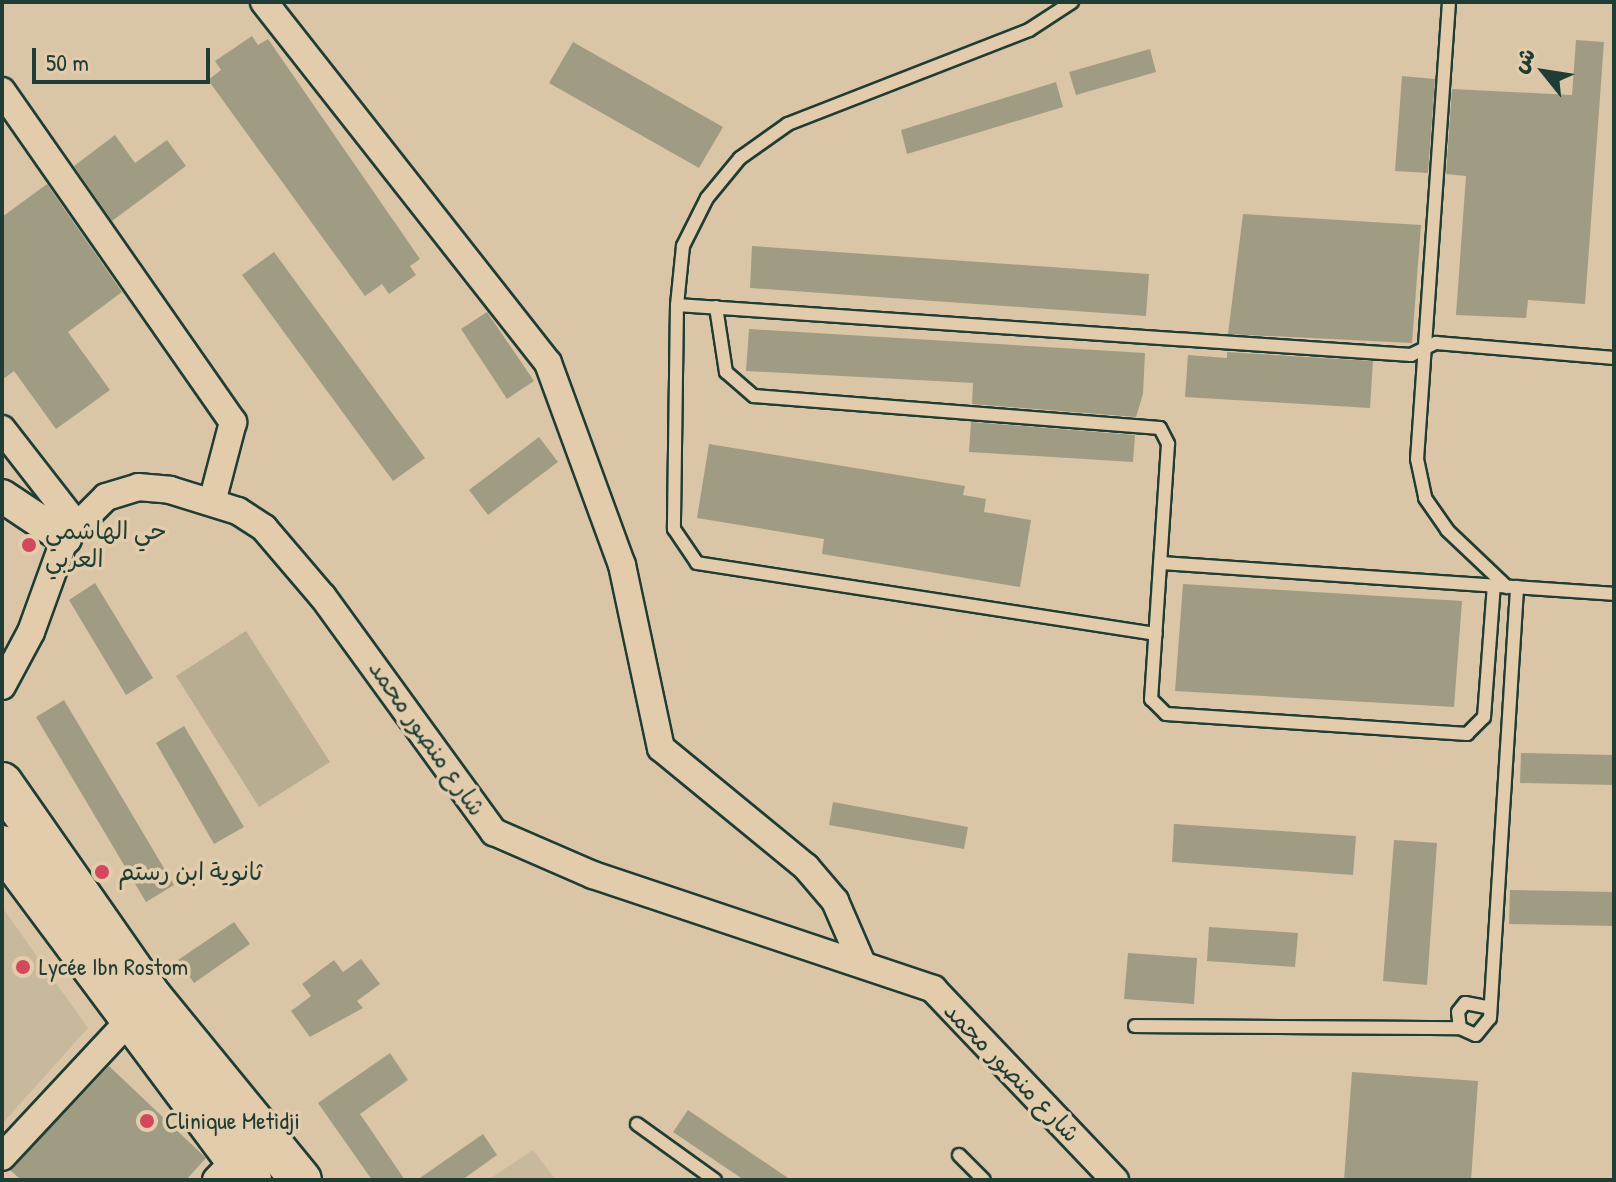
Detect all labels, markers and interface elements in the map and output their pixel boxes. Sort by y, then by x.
scale bar [36,32,214,82]
north arrow [1504,32,1584,112]
text: ش [1504,42,1542,78]
text: 50 m [46,46,89,78]
place label: حي الهاشمي العربي [45,517,167,573]
marker: حي الهاشمي العربي [20,536,38,554]
street label: شارع منصور محمد [363,655,491,821]
place label: ثانوية ابن رستم [118,858,262,886]
marker: ثانوية ابن رستم [93,863,111,881]
place label: Lycée Ibn Rostom [39,953,188,981]
marker: Lycée Ibn Rostom [14,958,32,976]
street label: شارع منصور محمد [938,996,1086,1148]
place label: Clinique Metidji [165,1107,300,1135]
marker: Clinique Metidji [136,1110,158,1132]

